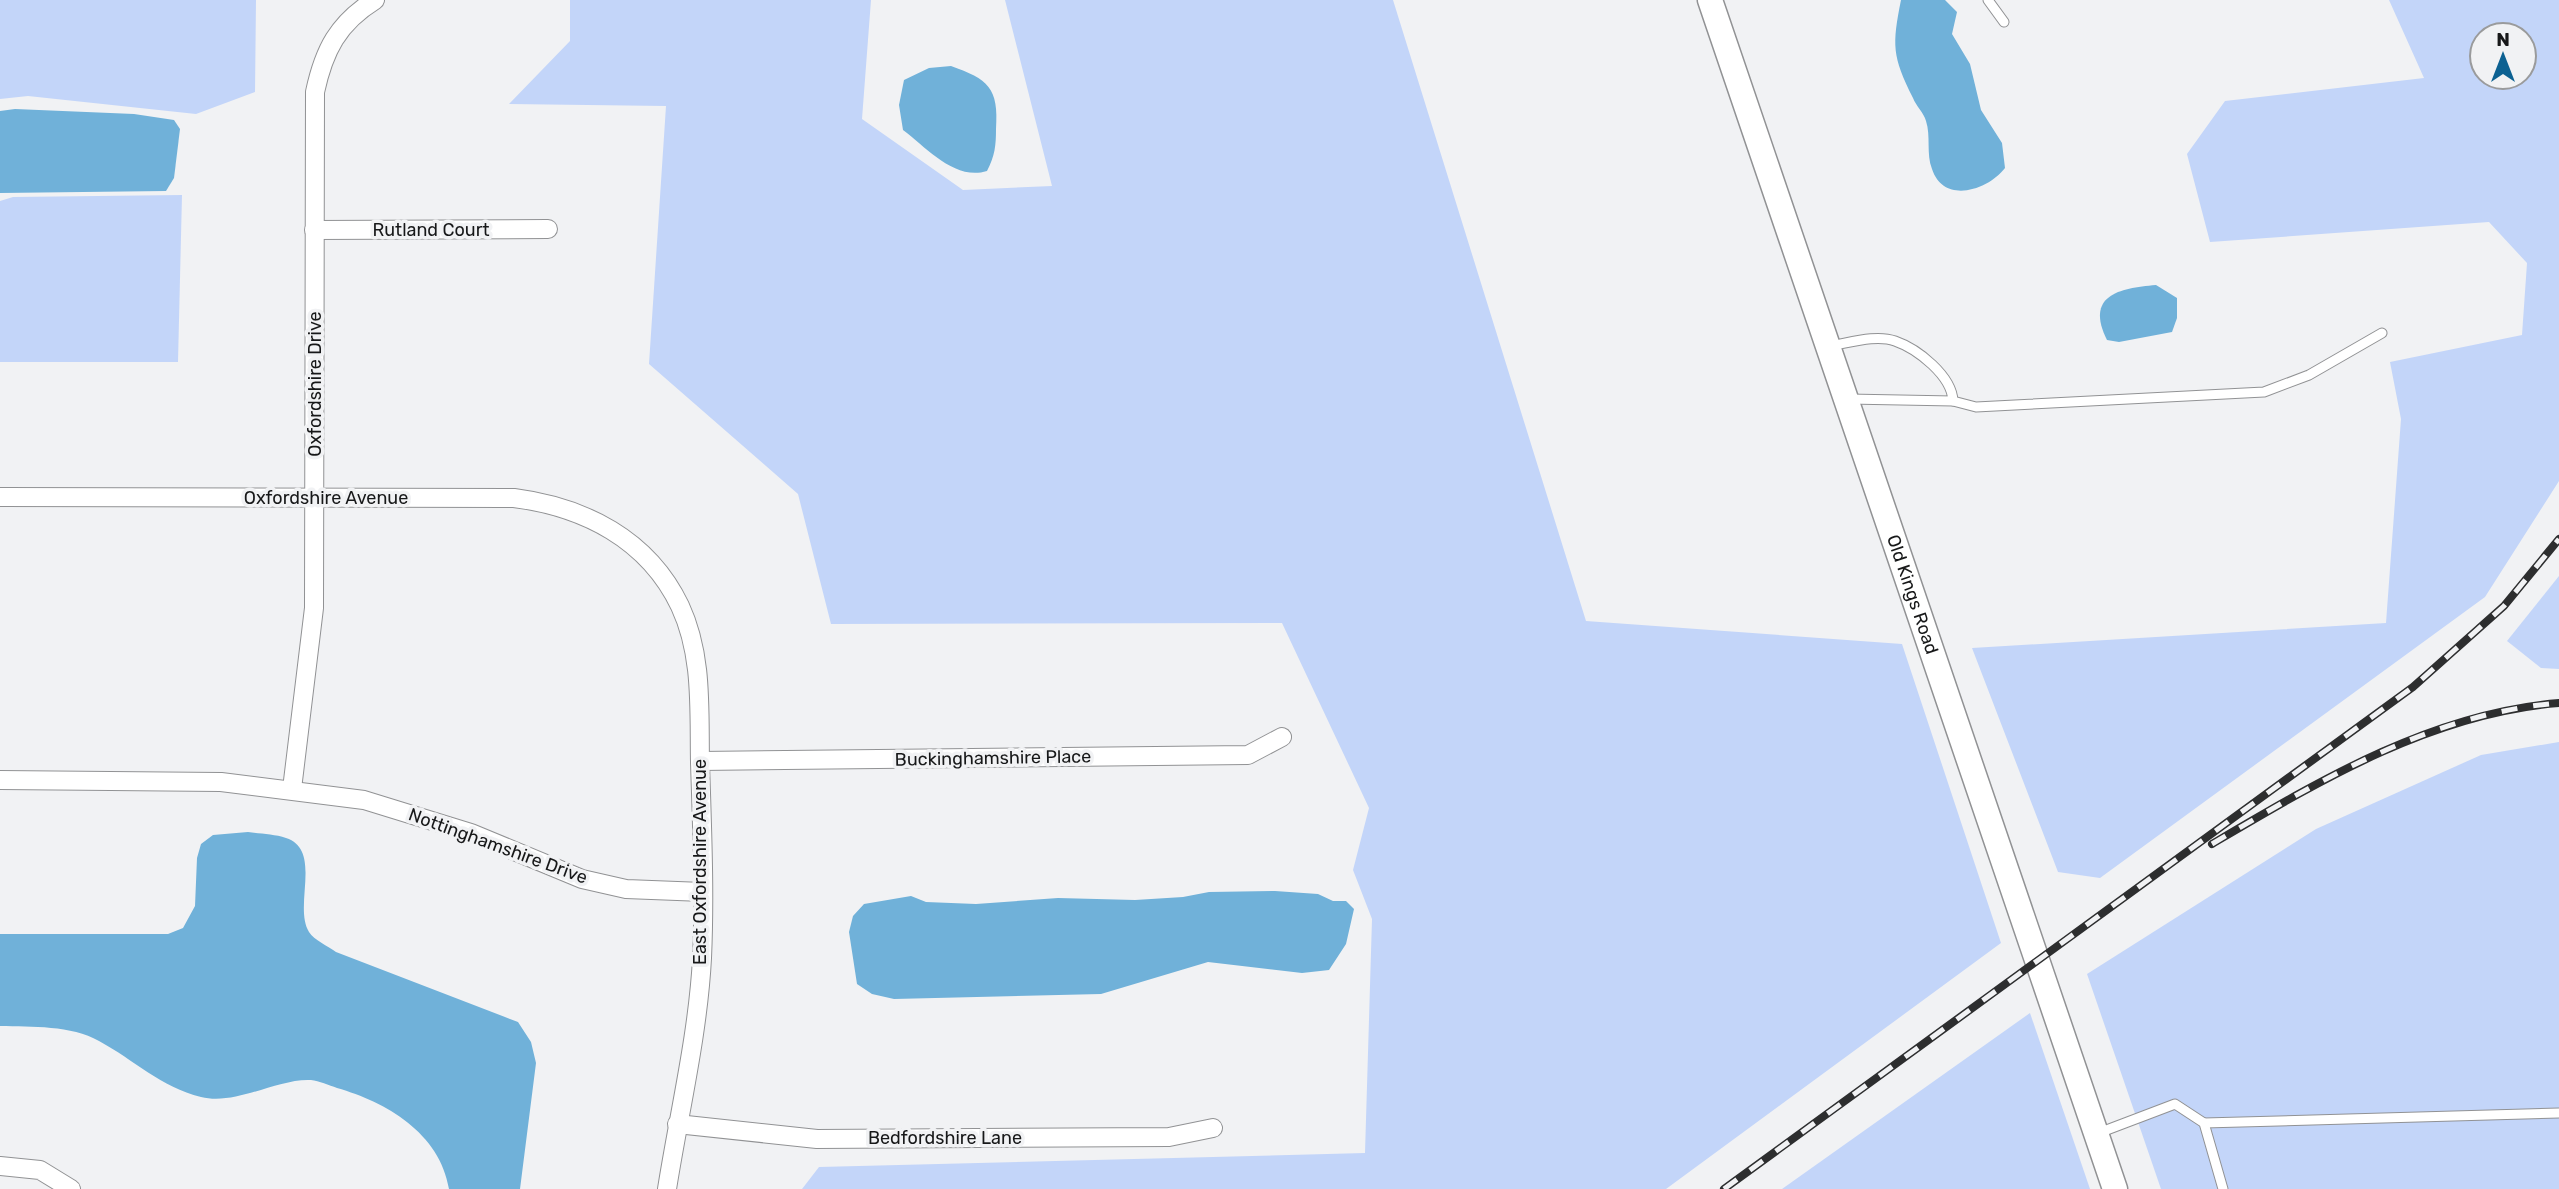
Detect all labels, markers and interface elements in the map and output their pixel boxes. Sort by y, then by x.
north arrow [2468,21,2538,91]
text: N [2496,28,2510,51]
street label: Rutland Court [372,219,490,241]
street label: Oxfordshire Drive [304,311,326,457]
street label: Oxfordshire Avenue [244,487,408,509]
street label: Old Kings Road [1882,532,1943,657]
street label: Buckinghamshire Place [895,745,1091,771]
street label: East Oxfordshire Avenue [689,759,711,965]
street label: Nottinghamshire Drive [406,803,590,889]
street label: Bedfordshire Lane [868,1127,1022,1149]

